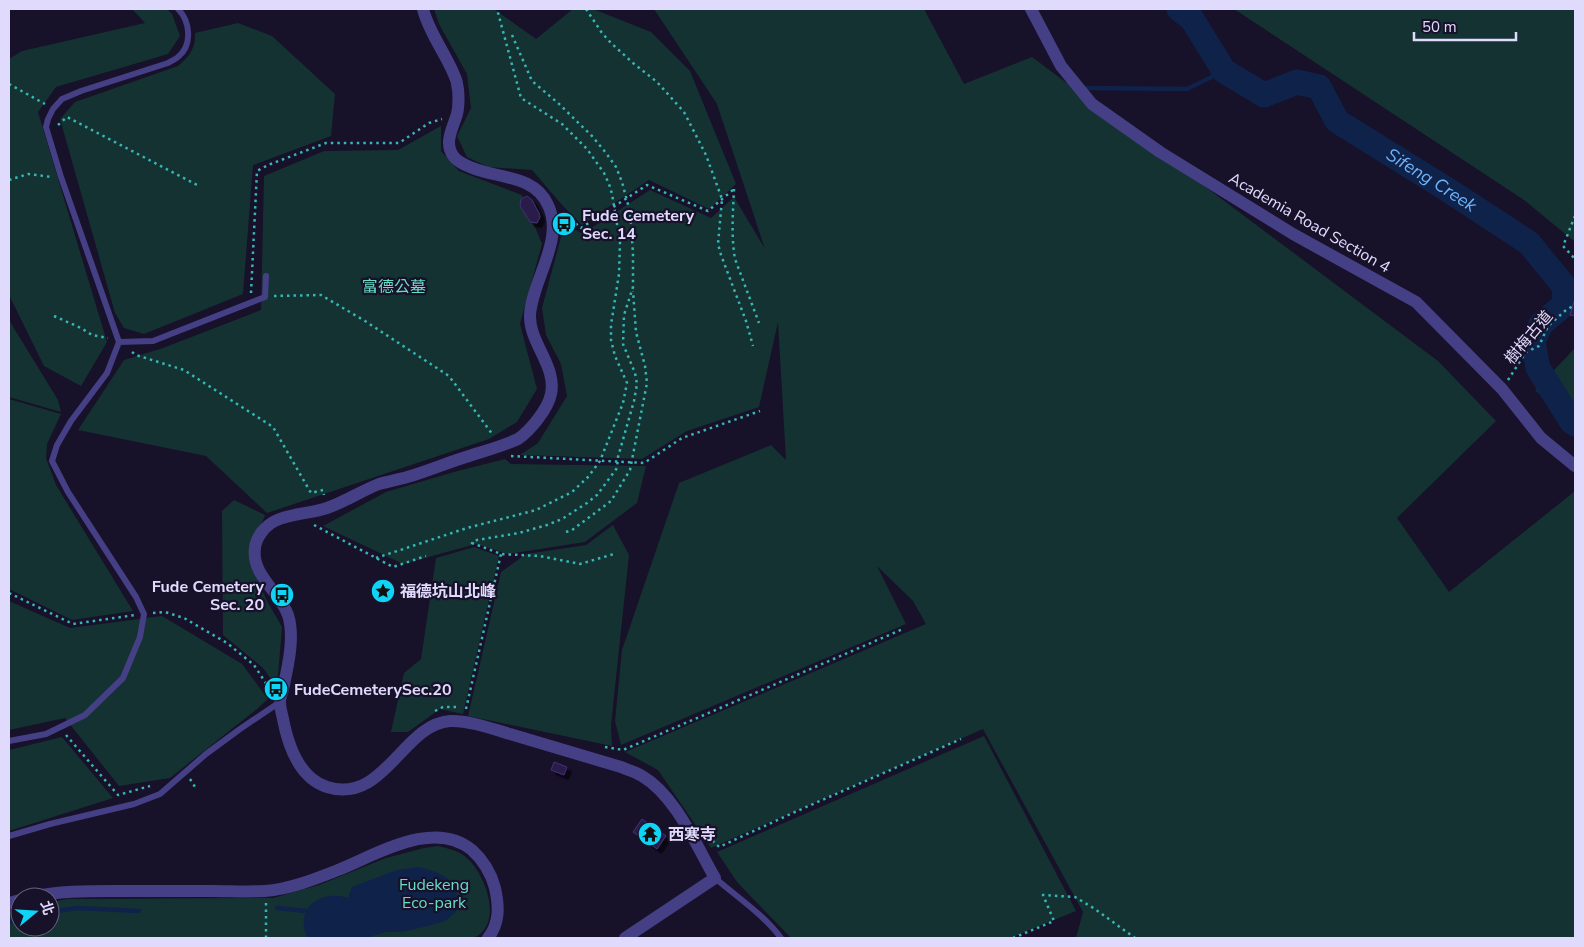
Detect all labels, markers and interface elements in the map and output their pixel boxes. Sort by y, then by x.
scale bar [1414,10,1516,42]
text: 50 m [1422,17,1457,37]
water label: Sifeng Creek [1382,143,1482,218]
street label: Academia Road Section 4 [1225,167,1395,278]
place label: Fude Cemetery Sec. 14 [582,205,695,245]
bus stop icon: Fude Cemetery Sec. 14 [551,211,577,237]
park label: 富德公墓 [362,276,426,298]
street label: 樹梅古道 [1500,306,1558,369]
place label: Fude Cemetery Sec. 20 [152,576,265,616]
place icon: 福德坑山北峰 [370,578,396,604]
place label: 福德坑山北峰 [400,581,496,603]
bus stop icon: Fude Cemetery Sec. 20 [269,582,295,608]
bus stop icon: FudeCemeterySec.20 [263,676,289,702]
place label: FudeCemeterySec.20 [294,679,452,701]
temple icon: 西寒寺 [637,821,663,847]
place label: 西寒寺 [668,824,716,846]
park label: Fudekeng Eco-park [399,874,469,914]
north arrow [10,887,60,937]
text: 北 [36,899,58,918]

